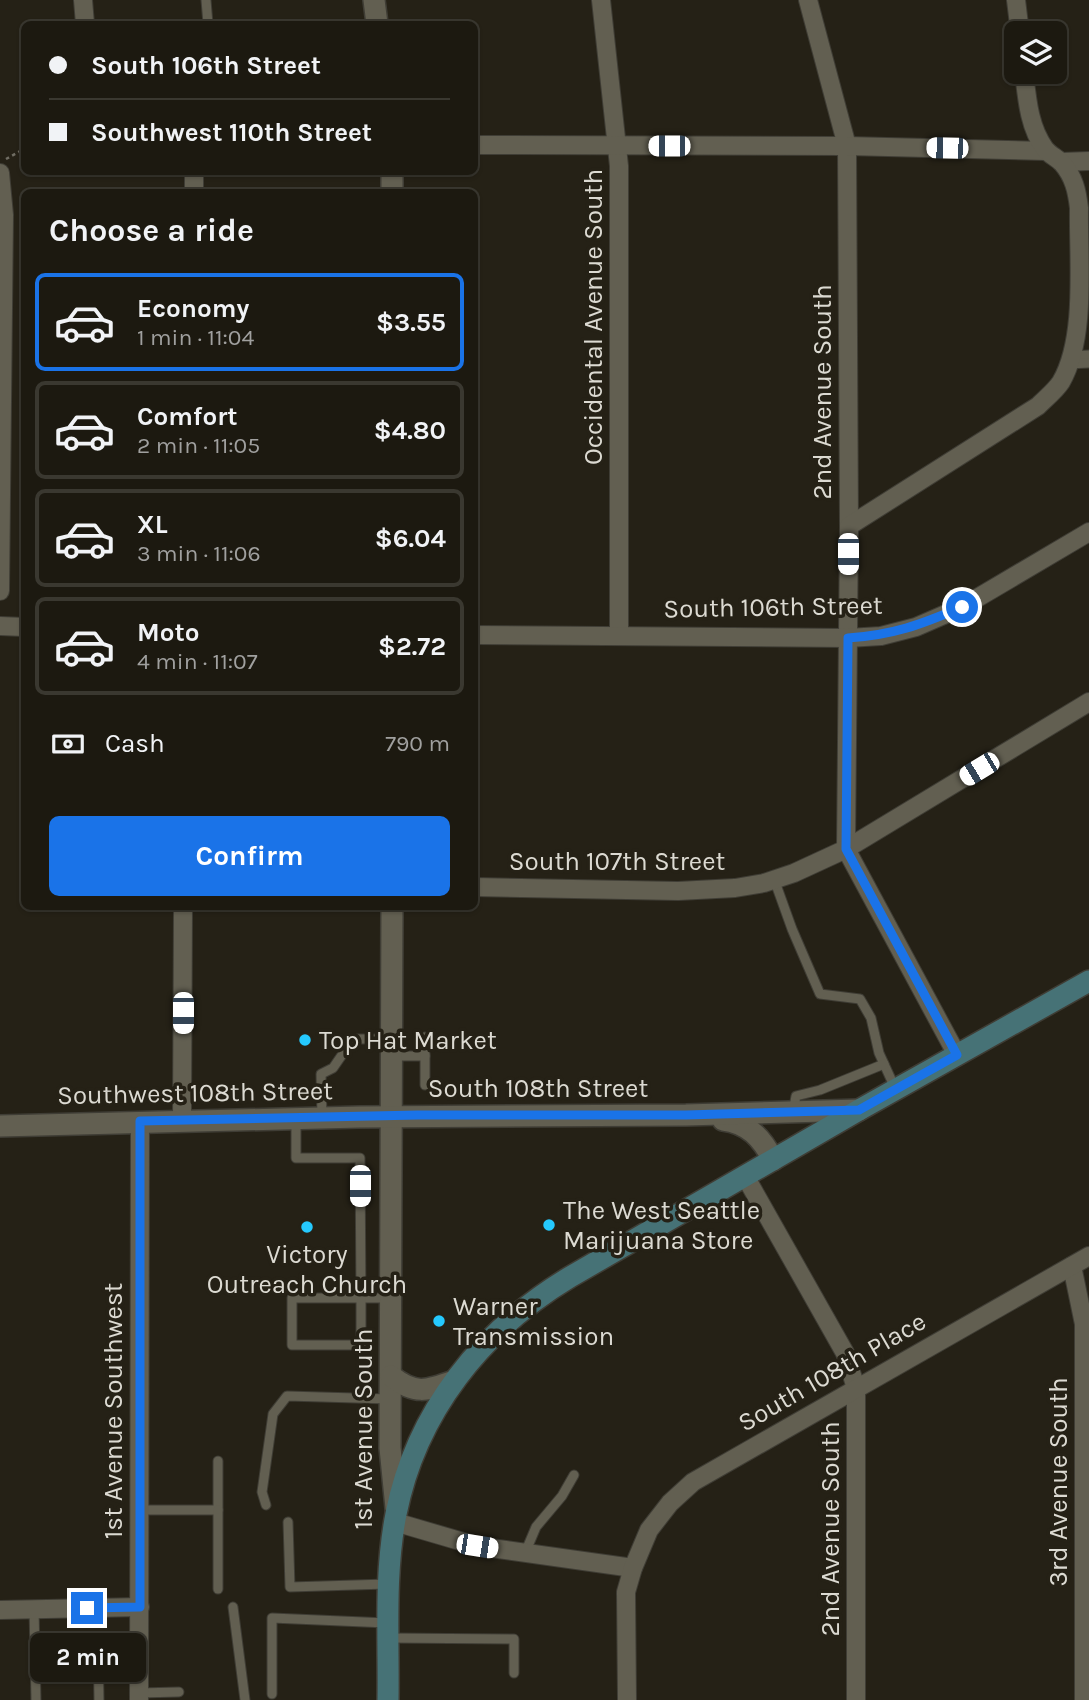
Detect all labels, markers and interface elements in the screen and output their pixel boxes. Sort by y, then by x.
map controls [1004,21,1067,84]
button: layers [1004,21,1067,84]
text: South 106th Street [91,50,321,81]
text: Southwest 110th Street [91,117,372,148]
car [649,136,691,157]
car [926,137,969,159]
street label: Occidental Avenue South [578,169,609,465]
text: Choose a ride [49,212,254,249]
street label: 2nd Avenue South [807,284,838,500]
icon: car [53,291,116,354]
text: Economy [137,293,249,324]
text: $3.55 [376,307,446,338]
text: 1 min · 11:04 [137,324,254,351]
icon: car [53,399,116,462]
text: Comfort [137,401,238,432]
text: $4.80 [374,415,446,446]
text: 2 min · 11:05 [137,432,260,459]
icon: car [53,507,116,570]
text: XL [137,509,168,540]
text: $6.04 [375,523,446,554]
car [838,533,859,575]
text: 3 min · 11:06 [137,540,261,567]
street label: South 106th Street [663,590,883,624]
route start [946,591,978,623]
icon: car [53,615,116,678]
text: Moto [137,617,199,648]
text: $2.72 [378,631,446,662]
text: 4 min · 11:07 [137,648,258,675]
icon: cash [49,725,87,763]
text: Cash [105,728,165,759]
text: 790 m [385,730,450,757]
car [956,749,1003,789]
button: Confirm [49,816,450,896]
street label: South 107th Street [509,846,725,877]
car [173,992,194,1034]
place label: Top Hat Market [319,1025,497,1056]
marker: Top Hat Market [297,1032,313,1048]
street label: South 108th Street [428,1073,648,1104]
street label: Southwest 108th Street [57,1075,333,1111]
car [350,1165,371,1207]
place label: The West Seattle Marijuana Store [563,1195,760,1256]
marker: The West Seattle Marijuana Store [541,1217,557,1233]
marker: Victory Outreach Church [299,1219,315,1235]
place label: Victory Outreach Church [207,1239,407,1300]
street label: 1st Avenue Southwest [98,1282,129,1539]
place label: Warner Transmission [453,1291,614,1352]
street label: South 108th Place [733,1306,931,1438]
marker: Warner Transmission [431,1313,447,1329]
street label: 1st Avenue South [348,1328,379,1530]
street label: 3rd Avenue South [1043,1377,1074,1587]
street label: 2nd Avenue South [815,1421,846,1637]
car [455,1532,500,1560]
route end [71,1592,103,1624]
callout: 2 min [29,1632,145,1682]
text: 2 min [56,1644,120,1671]

